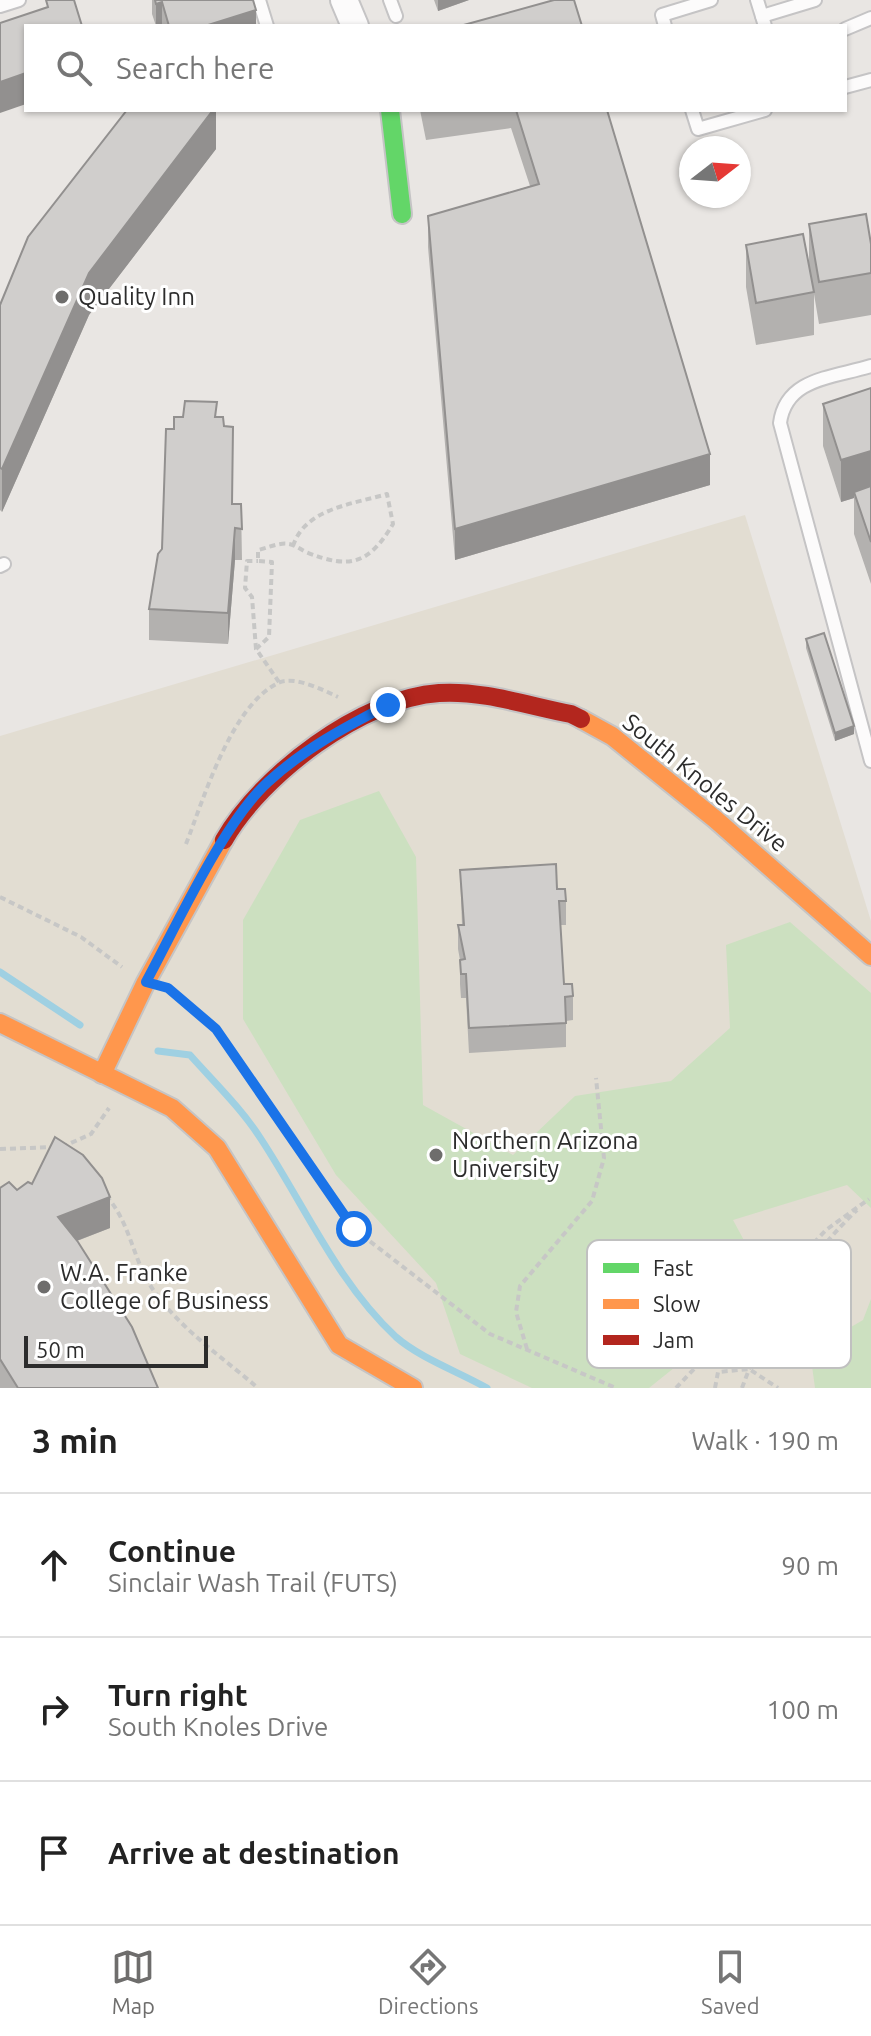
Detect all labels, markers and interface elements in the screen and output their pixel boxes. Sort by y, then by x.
search box [24,24,847,112]
icon: search [52,46,96,90]
text: Search here [116,51,275,85]
north arrow [679,136,751,208]
place label: Quality Inn [78,283,195,310]
marker: Quality Inn [53,288,71,306]
route end [370,687,406,723]
street label: South Knoles Drive [618,708,793,857]
place label: Northern Arizona University [452,1127,638,1182]
marker: Northern Arizona University [427,1146,445,1164]
route start [336,1211,372,1247]
legend [587,1240,851,1368]
text: Fast [653,1255,694,1280]
place label: W.A. Franke College of Business [60,1259,269,1314]
marker: W.A. Franke College of Business [35,1278,53,1296]
text: Slow [653,1291,700,1316]
text: Jam [653,1327,694,1352]
scale bar [24,1332,208,1368]
text: 50 m [36,1337,85,1362]
text: 3 min [32,1421,118,1459]
text: Walk · 190 m [691,1426,839,1455]
text: Continue [108,1534,236,1568]
icon: ahead [32,1543,76,1587]
text: 90 m [781,1551,839,1580]
text: Sinclair Wash Trail (FUTS) [108,1568,398,1597]
text: Turn right [108,1678,248,1712]
icon: right [32,1687,76,1731]
text: 100 m [767,1695,839,1724]
text: South Knoles Drive [108,1712,328,1741]
icon: arrive [32,1831,76,1875]
text: Arrive at destination [108,1836,400,1870]
tab: Map [111,1945,155,2018]
tab: Directions [378,1945,478,2018]
tab: Saved [701,1945,760,2018]

